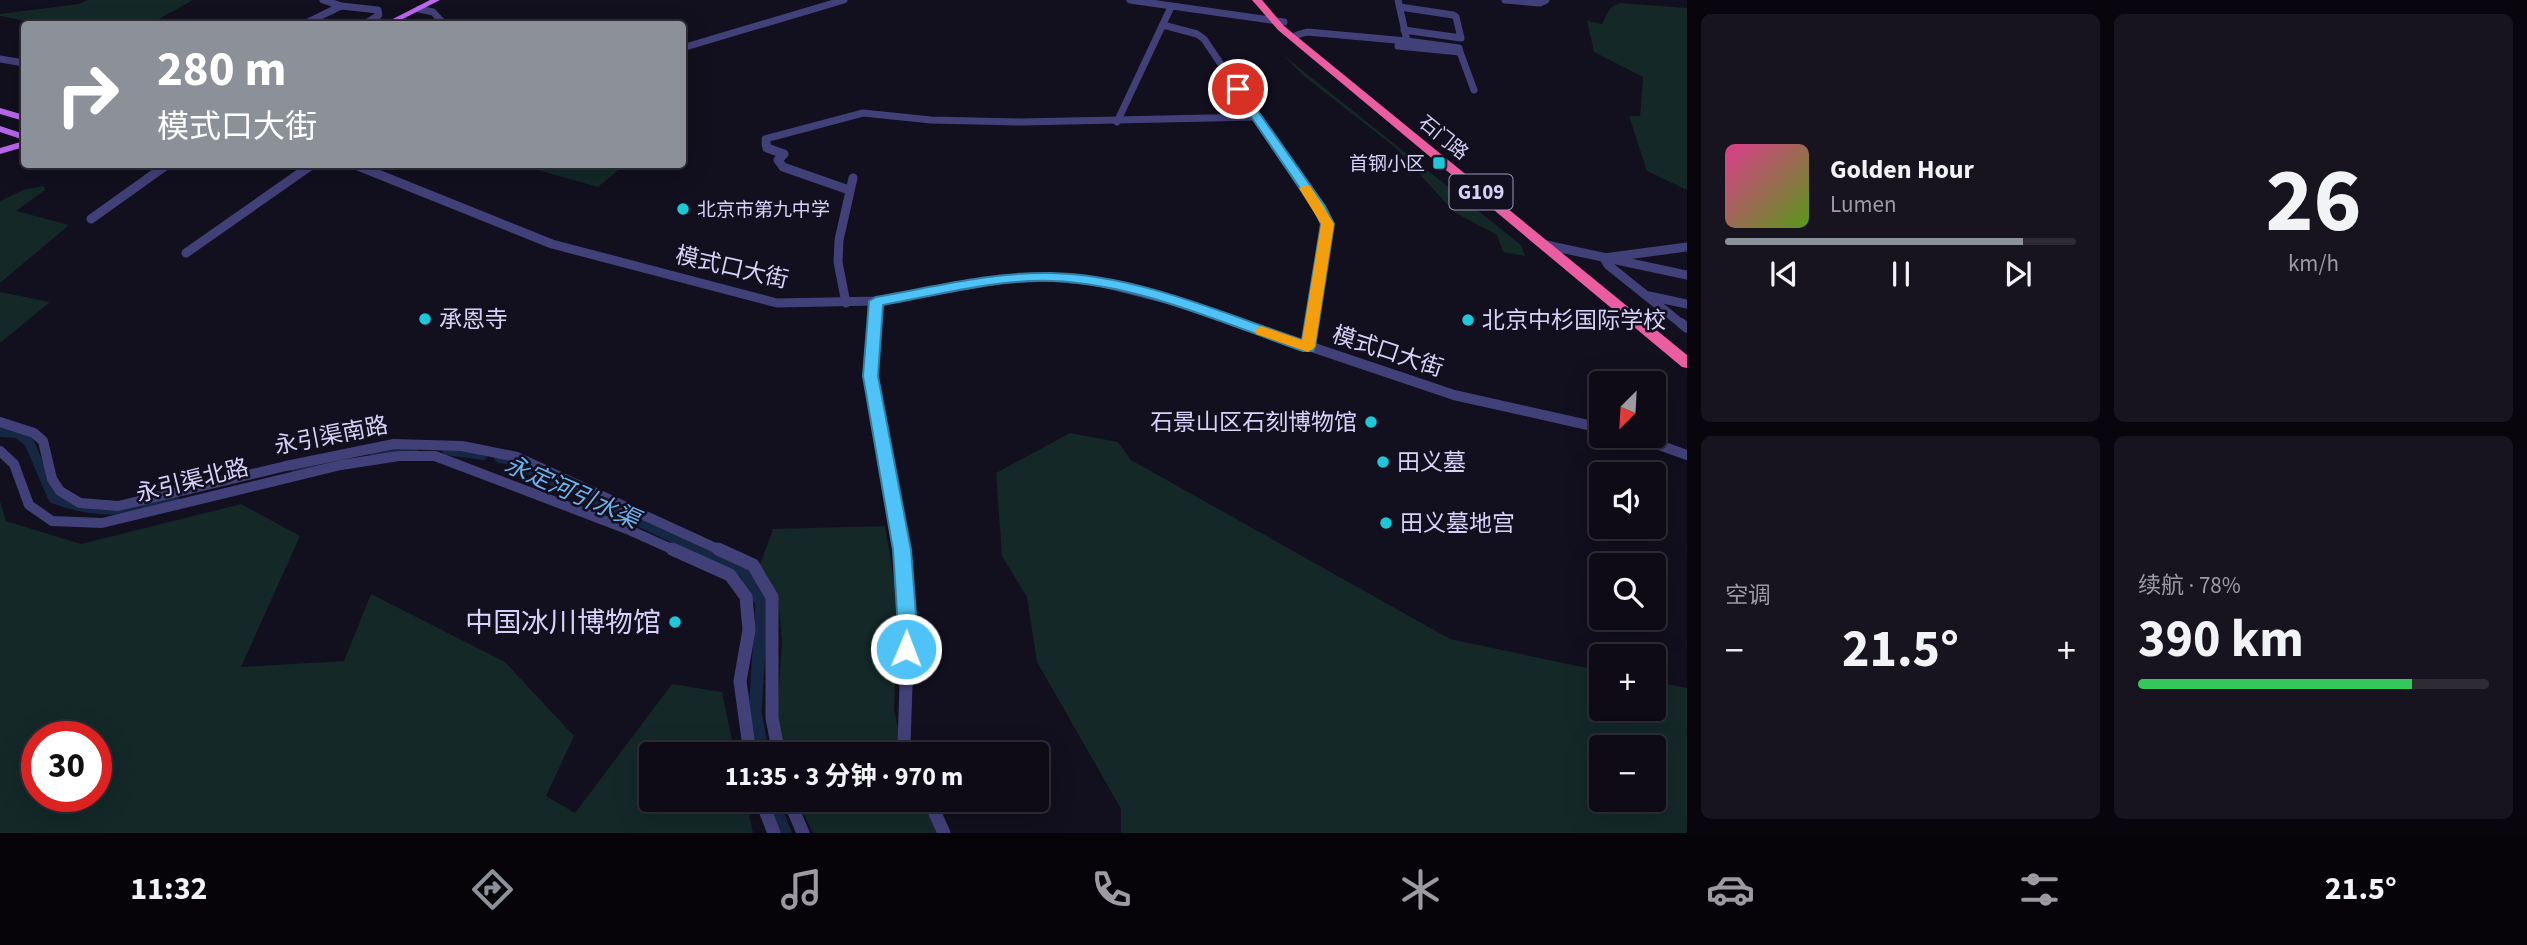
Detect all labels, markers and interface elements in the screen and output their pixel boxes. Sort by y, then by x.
text: 280 m [157,35,286,105]
icon: right [42,49,133,140]
pin [1208,59,1268,119]
icon: arrive [1219,70,1257,108]
text: 模式口大街 [157,104,317,150]
street label: 石门路 [1412,110,1474,167]
text: 26 [2265,137,2362,266]
place label: 首钢小区 [1349,151,1425,178]
text: Golden Hour [1830,151,1974,188]
marker: 首钢小区 [1431,155,1447,171]
road number: G109 [1450,174,1512,210]
text: Lumen [1830,188,1897,221]
place label: 北京市第九中学 [697,197,830,224]
marker: 北京市第九中学 [675,201,691,217]
street label: 模式口大街 [672,238,792,296]
text: km/h [2288,247,2339,280]
icon: previous [1765,255,1803,293]
icon: pause [1882,255,1920,293]
icon: next [1999,255,2037,293]
place label: 承恩寺 [439,303,508,336]
place label: 北京中杉国际学校 [1482,304,1666,337]
marker: 承恩寺 [417,311,433,327]
marker: 北京中杉国际学校 [1460,312,1476,328]
street label: 模式口大街 [1328,318,1448,385]
north arrow [1589,371,1666,448]
map controls [1589,371,1666,812]
place label: 石景山区石刻博物馆 [1150,406,1357,439]
street label: 永引渠南路 [272,408,391,463]
marker: 石景山区石刻博物馆 [1363,414,1379,430]
place label: 田义墓 [1397,446,1466,479]
water label: 永定河引水渠 [499,447,647,539]
street label: 永引渠北路 [132,451,252,510]
marker: 田义墓 [1375,454,1391,470]
button: sound [1589,462,1666,539]
place label: 田义墓地宫 [1400,507,1515,540]
marker: 田义墓地宫 [1378,515,1394,531]
button: search [1589,553,1666,630]
text: 续航 · 78% [2138,569,2241,602]
text: 空调 [1725,579,1771,612]
place label: 中国冰川博物馆 [465,603,661,643]
text: 390 km [2138,603,2304,677]
position arrow [869,612,943,686]
text: 21.5° [1842,613,1959,687]
marker: 中国冰川博物馆 [667,614,683,630]
text: − [1725,624,1744,678]
text: + [2057,624,2076,678]
button: + [1589,644,1666,721]
speed limit sign: 30 [21,721,112,812]
button: − [1589,735,1666,812]
text: 11:35 · 3 分钟 · 970 m [725,758,963,795]
icon: directions [468,865,517,914]
icon: music [777,865,826,914]
icon: phone [1087,865,1136,914]
icon: climate [1396,865,1445,914]
icon: car [1706,865,1755,914]
icon: filters [2015,865,2064,914]
text: 11:32 [130,866,207,912]
text: 21.5° [2325,866,2397,912]

